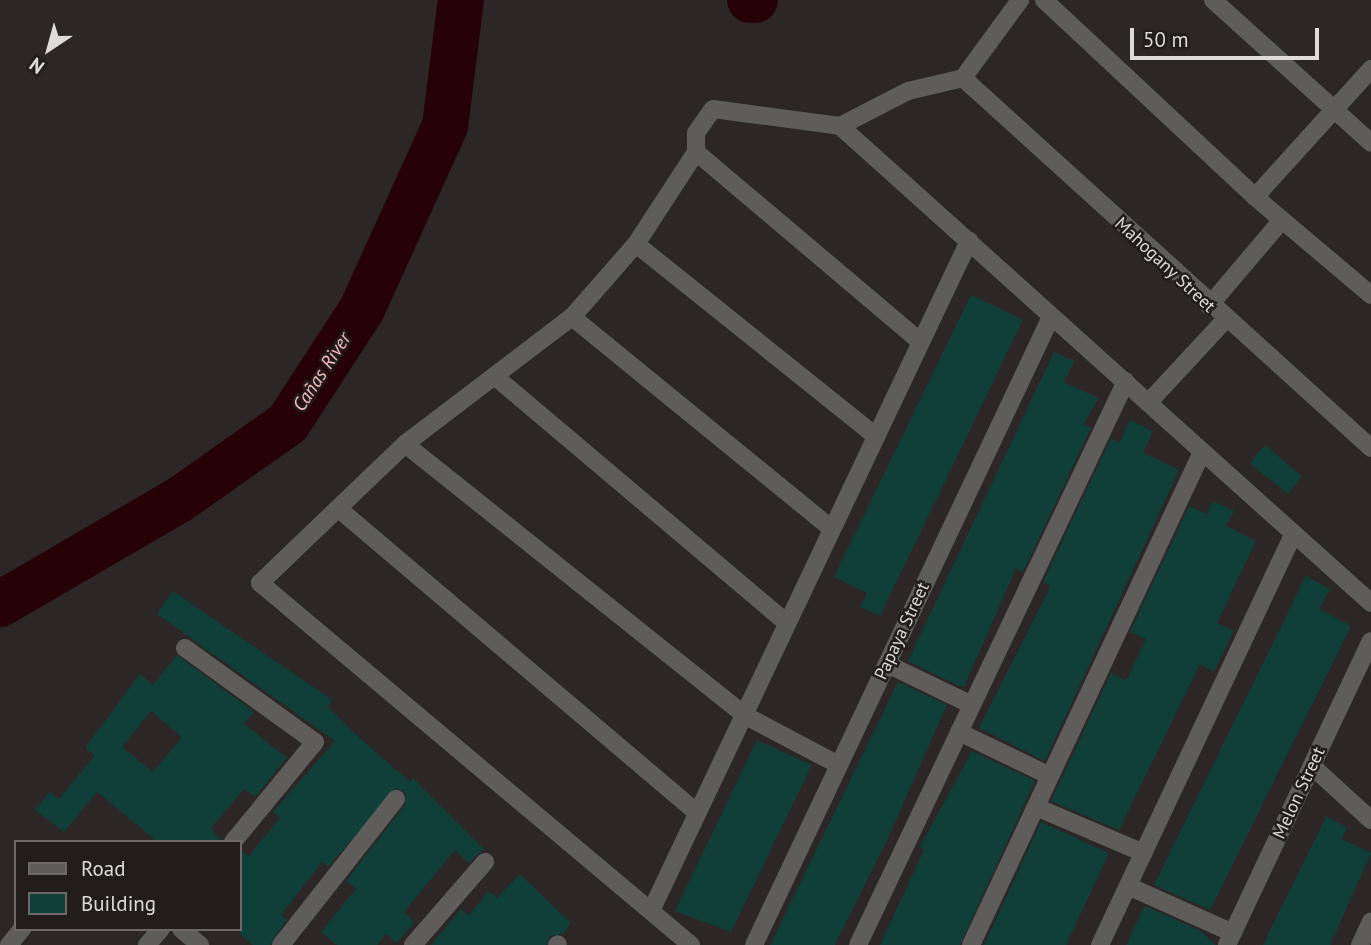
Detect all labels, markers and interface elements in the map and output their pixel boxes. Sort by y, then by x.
north arrow [14,14,84,84]
scale bar [1133,14,1322,58]
text: 50 m [1143,26,1189,53]
text: N [25,53,49,79]
street label: Mahogany Street [1110,213,1220,317]
water label: Cañas River [288,328,356,416]
street label: Papaya Street [870,579,934,683]
street label: Melon Street [1268,744,1330,842]
legend [14,840,242,931]
text: Road [81,855,125,882]
text: Building [81,890,156,917]

